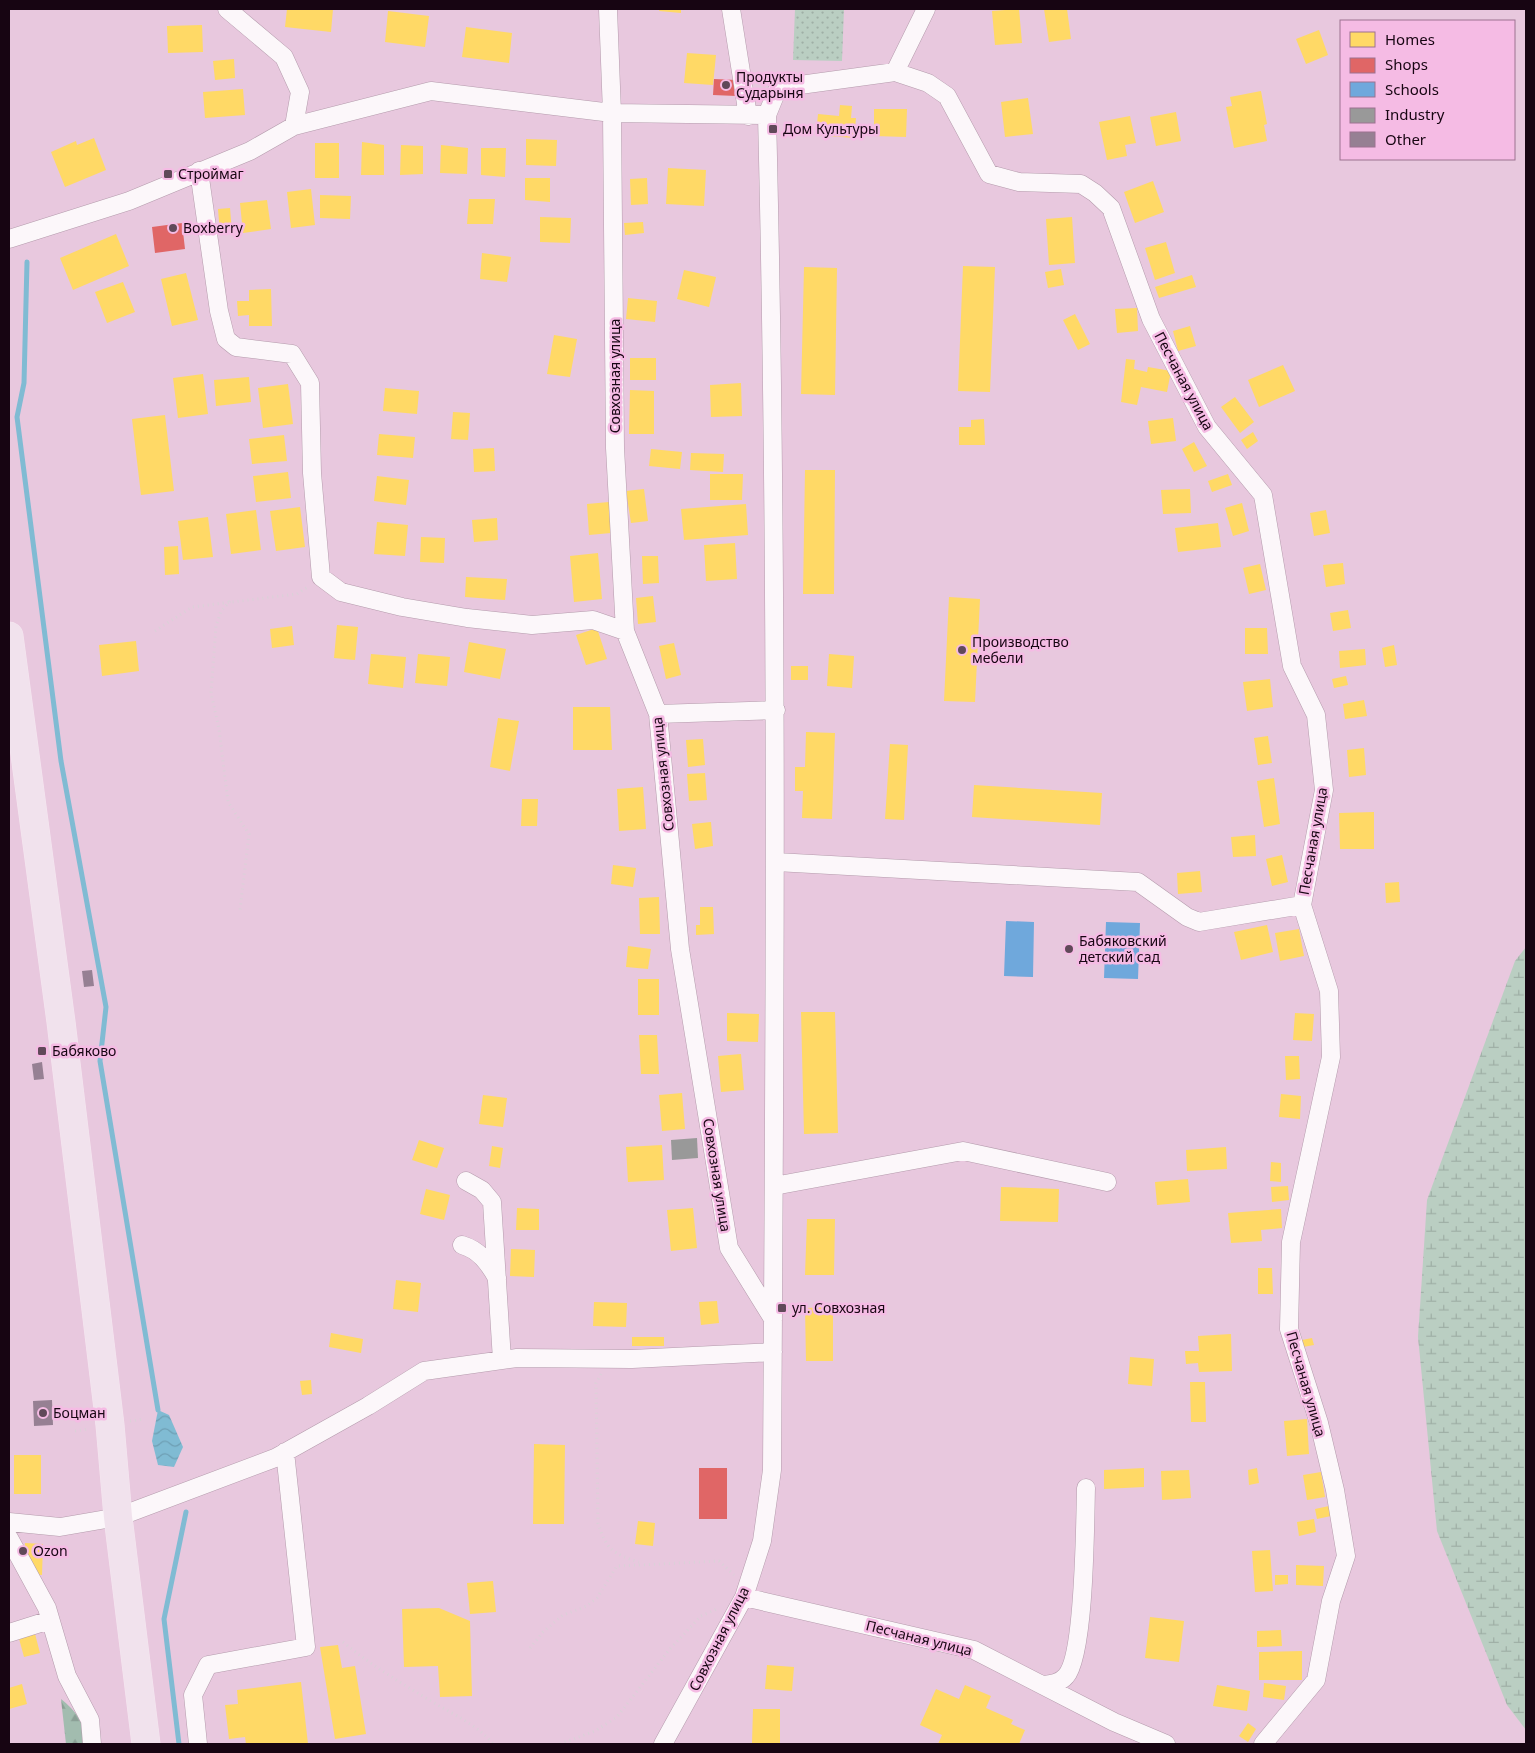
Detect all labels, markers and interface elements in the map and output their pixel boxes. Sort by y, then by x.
legend [1340,20,1515,160]
text: Homes [1385,29,1435,49]
text: Shops [1385,54,1428,74]
place label: Продукты Сударыня [736,67,803,102]
marker: Продукты Сударыня [720,79,732,91]
text: Schools [1385,79,1439,99]
text: Industry [1385,104,1445,124]
place label: Дом Культуры [783,119,879,138]
marker: Дом Культуры [767,123,779,135]
text: Other [1385,129,1426,149]
place label: Строймаг [178,164,244,183]
marker: Строймаг [162,168,174,180]
place label: Boxberry [183,218,244,237]
marker: Boxberry [167,222,179,234]
street label: Совхозная улица [605,319,624,433]
street label: Песчаная улица [1151,328,1218,433]
place label: Производство мебели [972,632,1069,667]
marker: Производство мебели [956,644,968,656]
street label: Совхозная улица [647,716,678,832]
street label: Песчаная улица [1294,786,1331,896]
place label: Бабяковский детский сад [1079,931,1167,966]
marker: Бабяковский детский сад [1063,943,1075,955]
place label: Бабяково [52,1041,116,1060]
marker: Бабяково [36,1045,48,1057]
street label: Совхозная улица [699,1117,736,1233]
place label: ул. Совхозная [792,1298,885,1317]
marker: ул. Совхозная [776,1302,788,1314]
street label: Песчаная улица [1282,1329,1331,1439]
place label: Боцман [53,1403,106,1422]
marker: Боцман [37,1407,49,1419]
place label: Ozon [33,1541,68,1560]
marker: Ozon [17,1545,29,1557]
street label: Совхозная улица [684,1583,753,1694]
street label: Песчаная улица [864,1615,974,1660]

